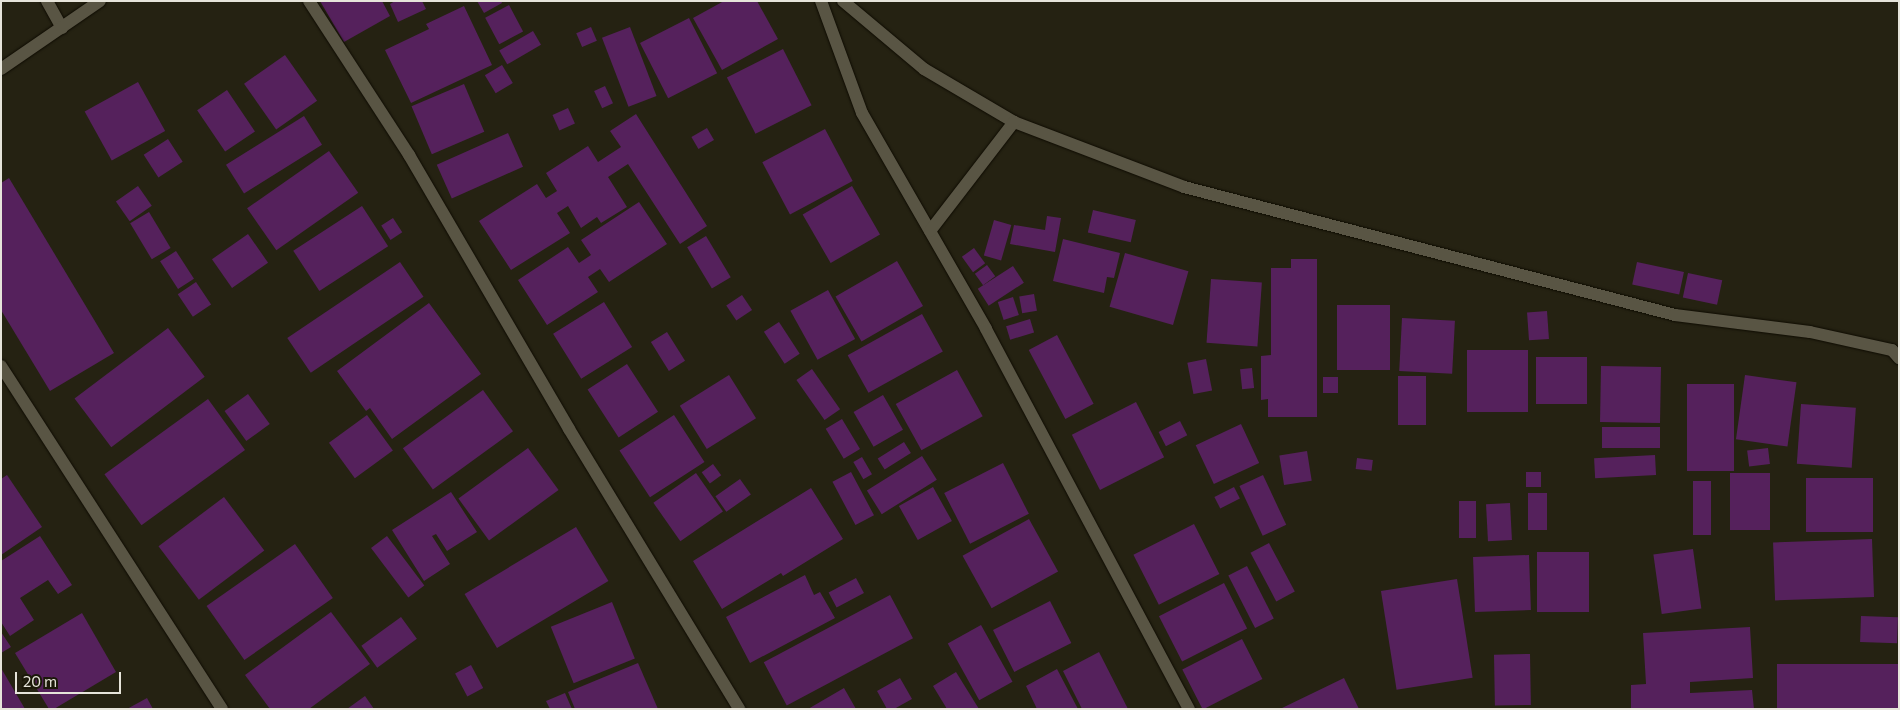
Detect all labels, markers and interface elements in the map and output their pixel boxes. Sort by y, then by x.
scale bar [18,662,124,694]
text: 20 m [23,672,57,690]

